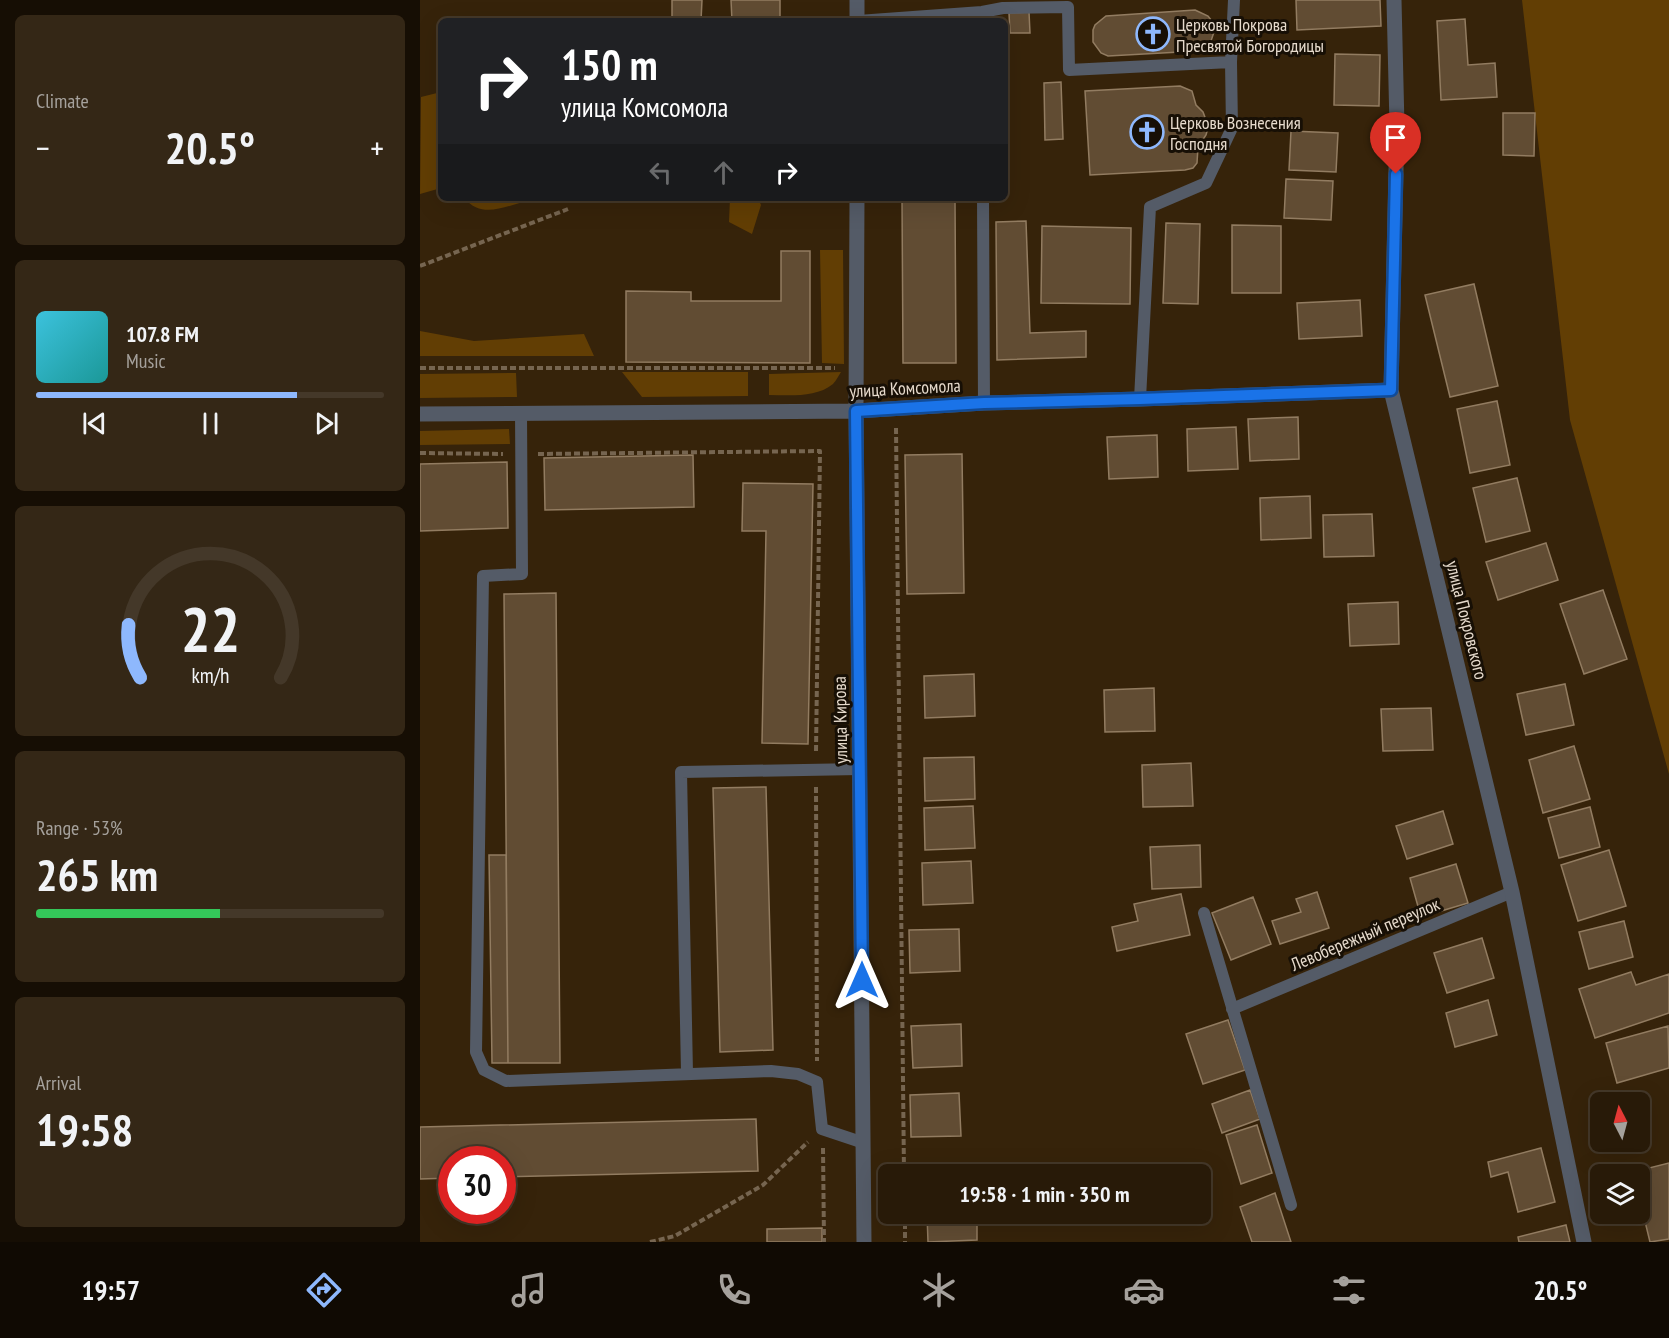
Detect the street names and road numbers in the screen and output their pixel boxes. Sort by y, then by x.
street label: улица Комсомола [849,374,961,402]
street label: улица Покровского [1441,558,1493,682]
street label: улица Кирова [828,676,852,764]
street label: Левобережный переулок [1286,892,1443,976]

